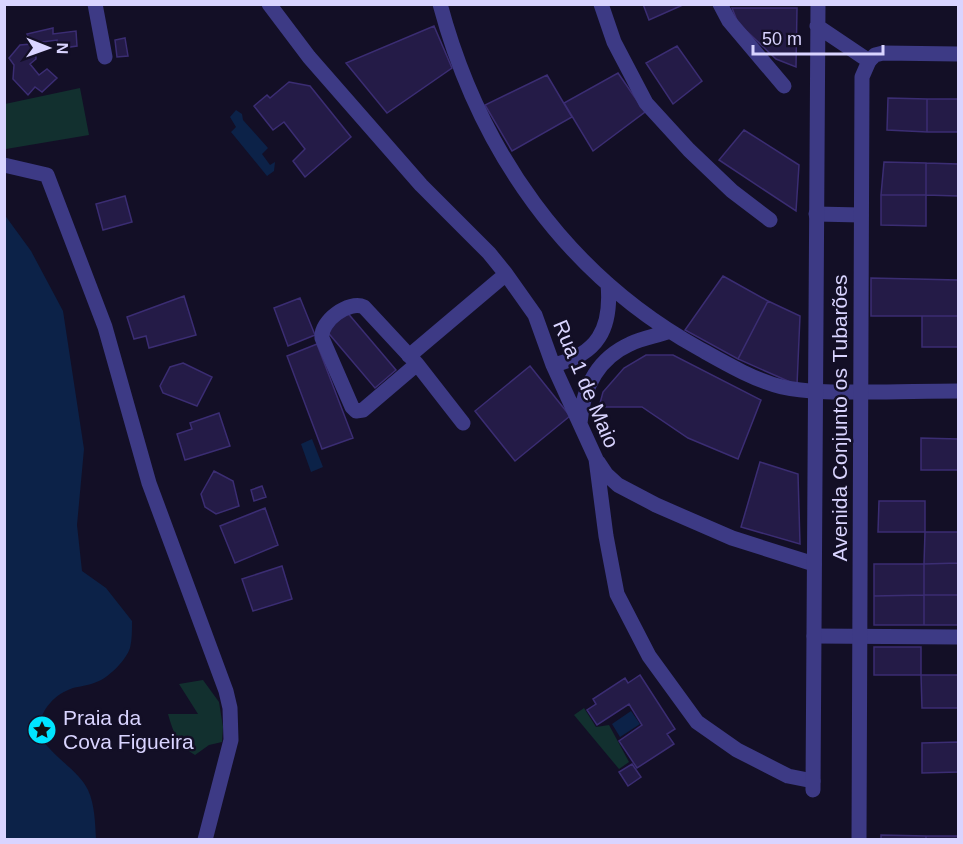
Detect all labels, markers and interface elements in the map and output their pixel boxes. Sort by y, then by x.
north arrow [18,18,78,78]
scale bar [753,18,884,56]
text: 50 m [762,29,802,49]
text: N [54,42,71,54]
street label: Avenida Conjunto os Tubarões [828,275,851,561]
street label: Rua 1 de Maio [549,316,624,451]
place label: Praia da Cova Figueira [63,706,194,753]
place icon: Praia da Cova Figueira [26,714,58,746]

